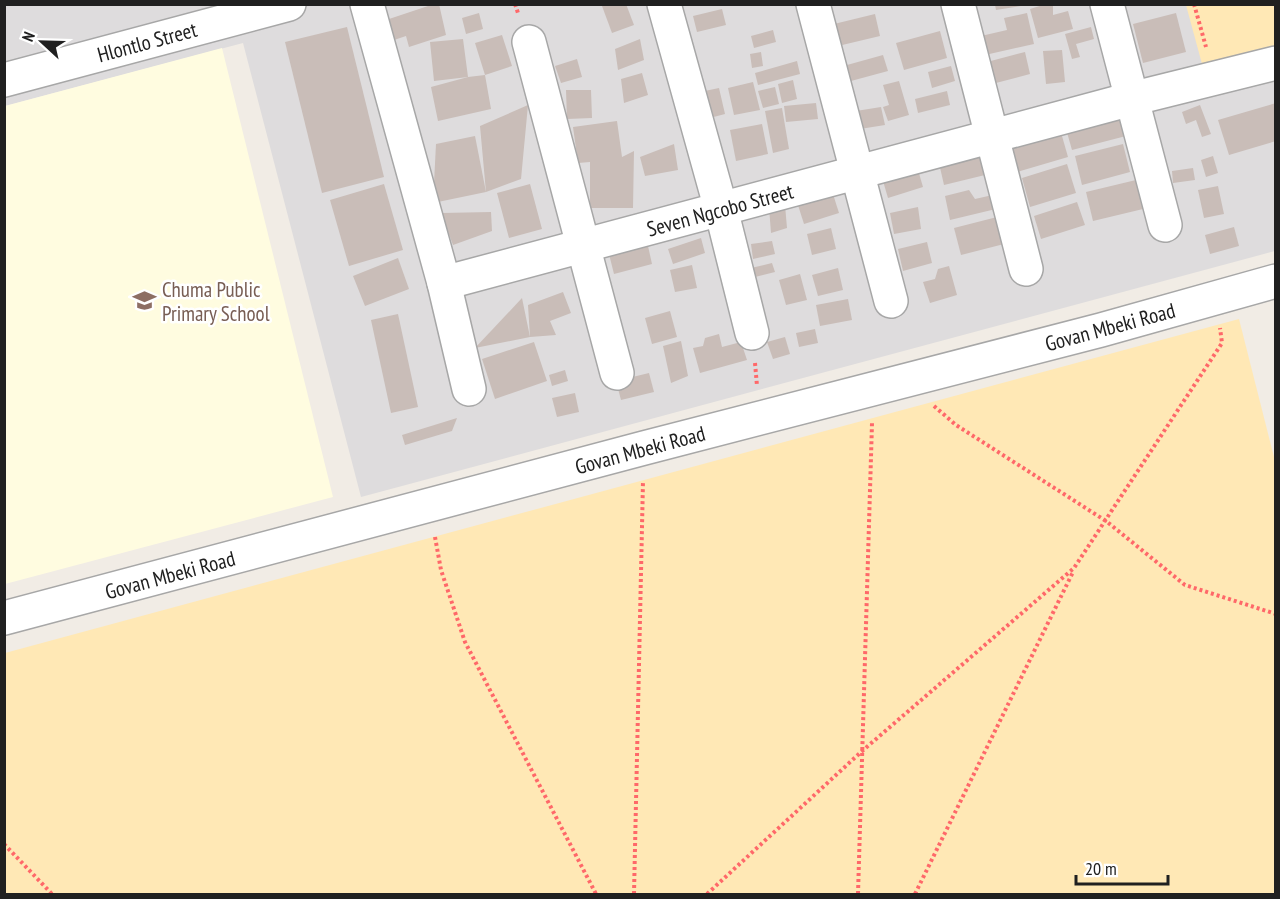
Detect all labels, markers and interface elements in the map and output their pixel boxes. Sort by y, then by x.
north arrow [12,12,72,72]
street label: Hlontlo Street [94,16,200,68]
text: N [17,29,39,44]
street label: Seven Ngcobo Street [644,177,796,243]
place label: Chuma Public Primary School [162,276,270,327]
school or university icon: Chuma Public Primary School [131,288,157,314]
street label: Govan Mbeki Road [1042,297,1178,357]
street label: Govan Mbeki Road [572,420,708,480]
street label: Govan Mbeki Road [102,545,238,605]
scale bar [1076,848,1168,886]
text: 20 m [1085,857,1117,880]

